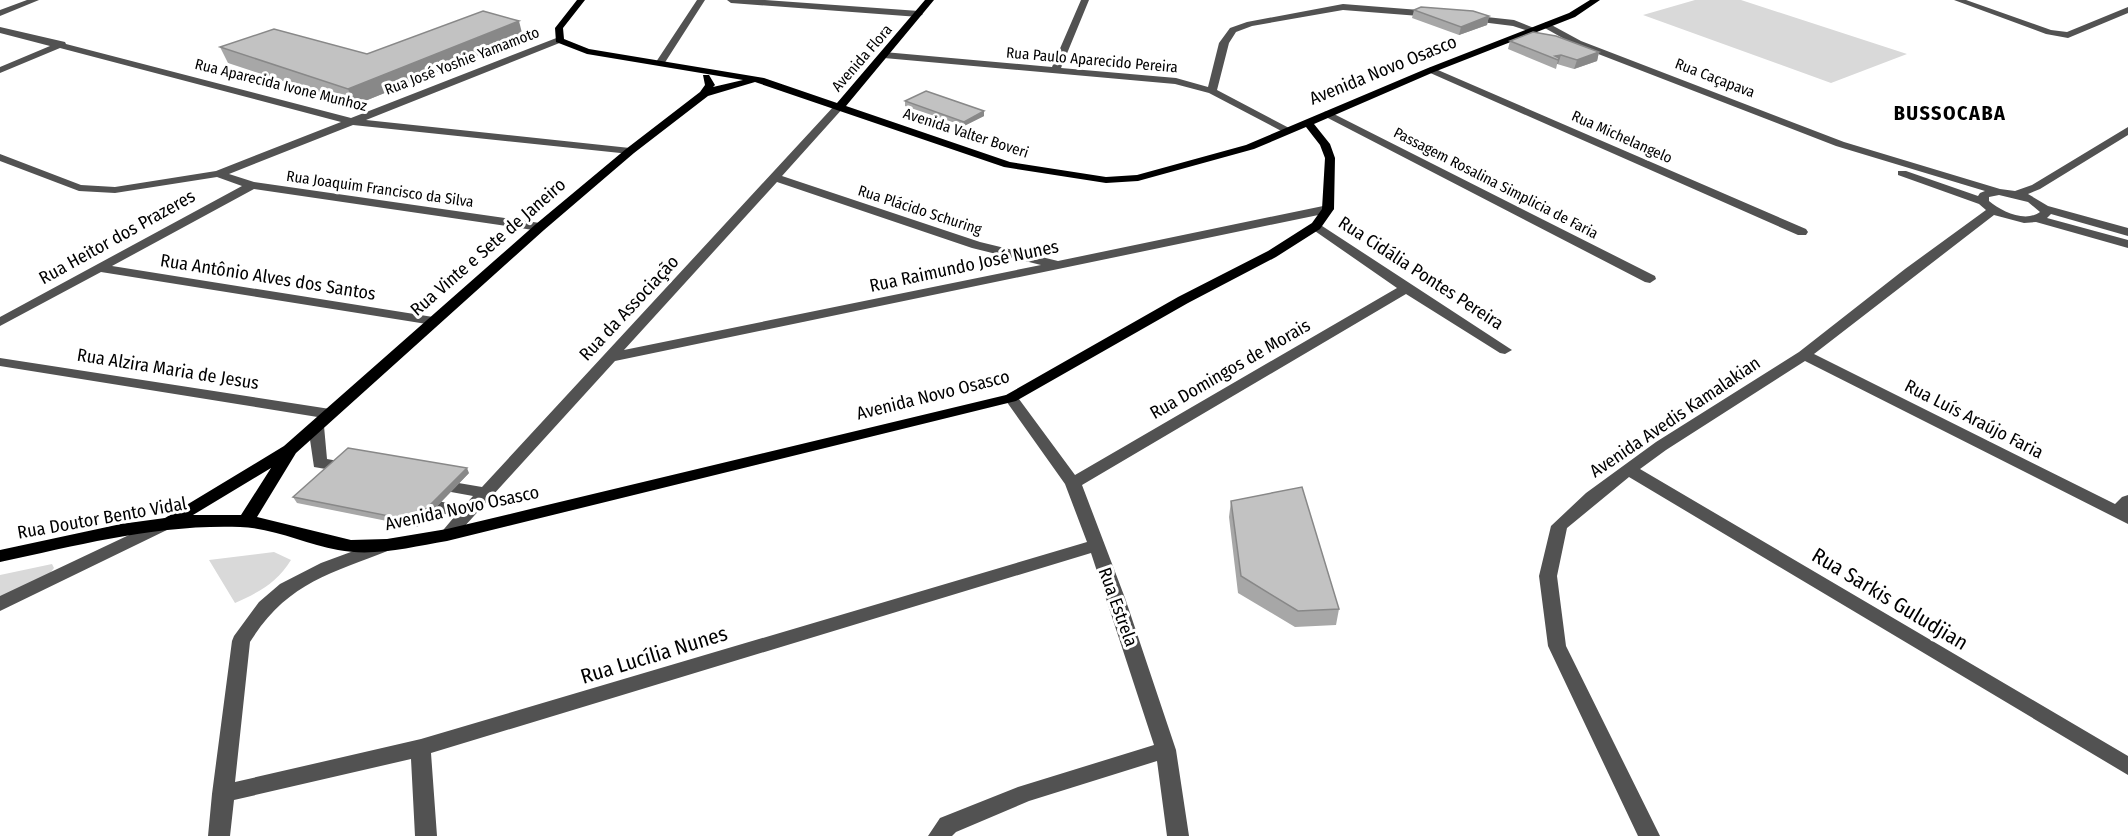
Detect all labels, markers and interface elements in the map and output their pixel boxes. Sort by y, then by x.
street label: Avenida Flora [828,21,896,95]
street label: Rua José Yoshie Yamamoto [382,23,542,99]
street label: Avenida Novo Osasco [1306,30,1460,110]
street label: Rua Paulo Aparecido Pereira [1005,44,1179,76]
street label: Rua Aparecida Ivone Munhoz [193,55,369,115]
street label: Rua Caçapava [1673,55,1757,101]
district label: BUSSOCABA [1894,101,2006,125]
street label: Avenida Valter Boveri [901,104,1031,162]
street label: Rua Michelangelo [1569,107,1675,167]
street label: Passagem Rosalina Simplicia de Faria [1391,123,1601,243]
street label: Rua Joaquim Francisco da Silva [285,167,475,211]
street label: Rua Vinte e Sete de Janeiro [406,174,570,320]
street label: Rua Plácido Schuring [856,181,984,239]
street label: Rua Heitor dos Prazeres [35,185,199,289]
street label: Rua Cidália Pontes Pereira [1334,211,1508,335]
street label: Rua Raimundo José Nunes [867,235,1061,297]
street label: Rua Antônio Alves dos Santos [159,249,378,305]
street label: Rua da Associação [575,251,683,365]
street label: Rua Domingos de Morais [1146,314,1314,424]
street label: Rua Alzira Maria de Jesus [75,344,261,394]
street label: Avenida Avedis Kamalakian [1586,352,1764,482]
street label: Avenida Novo Osasco [854,365,1012,425]
street label: Rua Luís Araújo Faria [1901,375,2047,464]
street label: Avenida Novo Osasco [383,481,541,535]
street label: Rua Doutor Bento Vidal [16,492,189,544]
street label: Rua Sarkis Guludjian [1807,542,1973,656]
street label: Rua Estrela [1094,565,1142,650]
street label: Rua Lucília Nunes [577,620,731,690]

